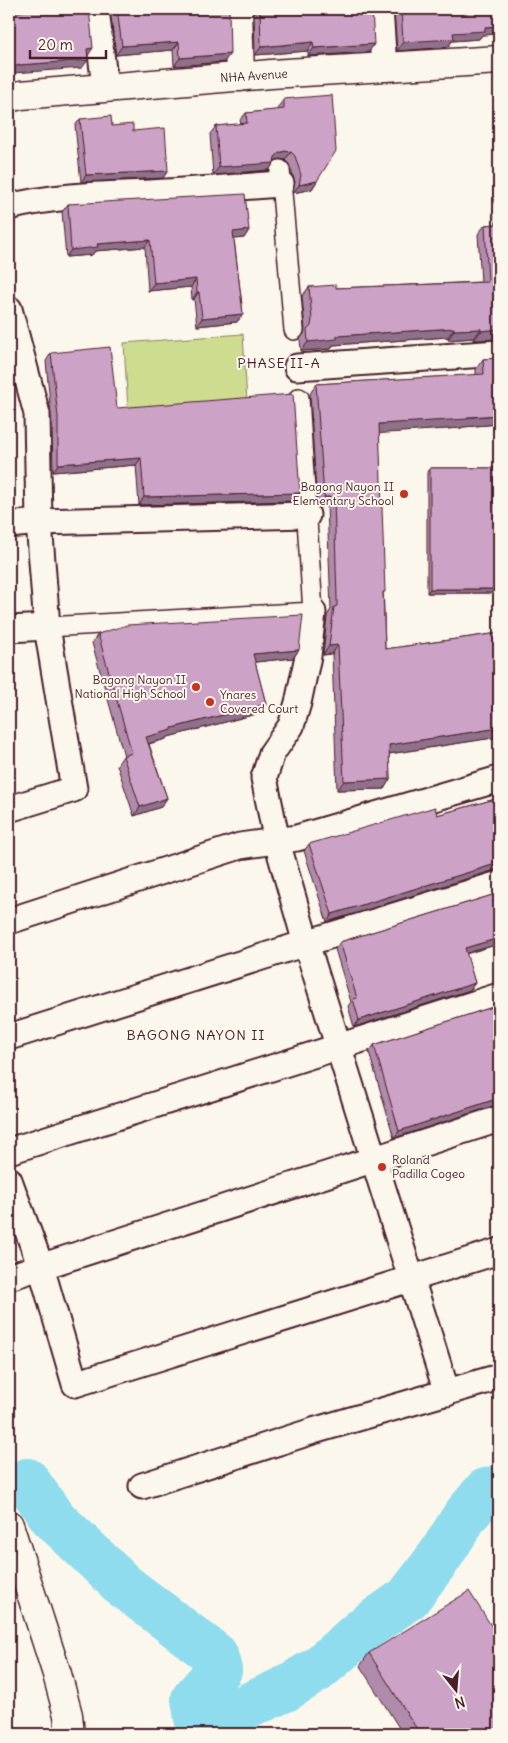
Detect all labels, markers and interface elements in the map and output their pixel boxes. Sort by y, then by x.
scale bar [30,28,106,60]
text: 20 m [38,35,73,54]
street label: NHA Avenue [220,66,288,85]
district label: PHASE II-A [237,354,321,372]
place label: Bagong Nayon II Elementary School [293,479,394,508]
marker: Bagong Nayon II Elementary School [398,488,410,500]
place label: Bagong Nayon II National High School [74,672,186,701]
marker: Bagong Nayon II National High School [190,681,202,693]
place label: Ynares Covered Court [220,687,298,716]
marker: Ynares Covered Court [204,696,216,708]
district label: BAGONG NAYON II [127,1026,265,1044]
place label: Roland Padilla Cogeo [392,1152,465,1181]
marker: Roland Padilla Cogeo [376,1161,388,1173]
north arrow [430,1666,480,1716]
text: N [453,1692,467,1712]

